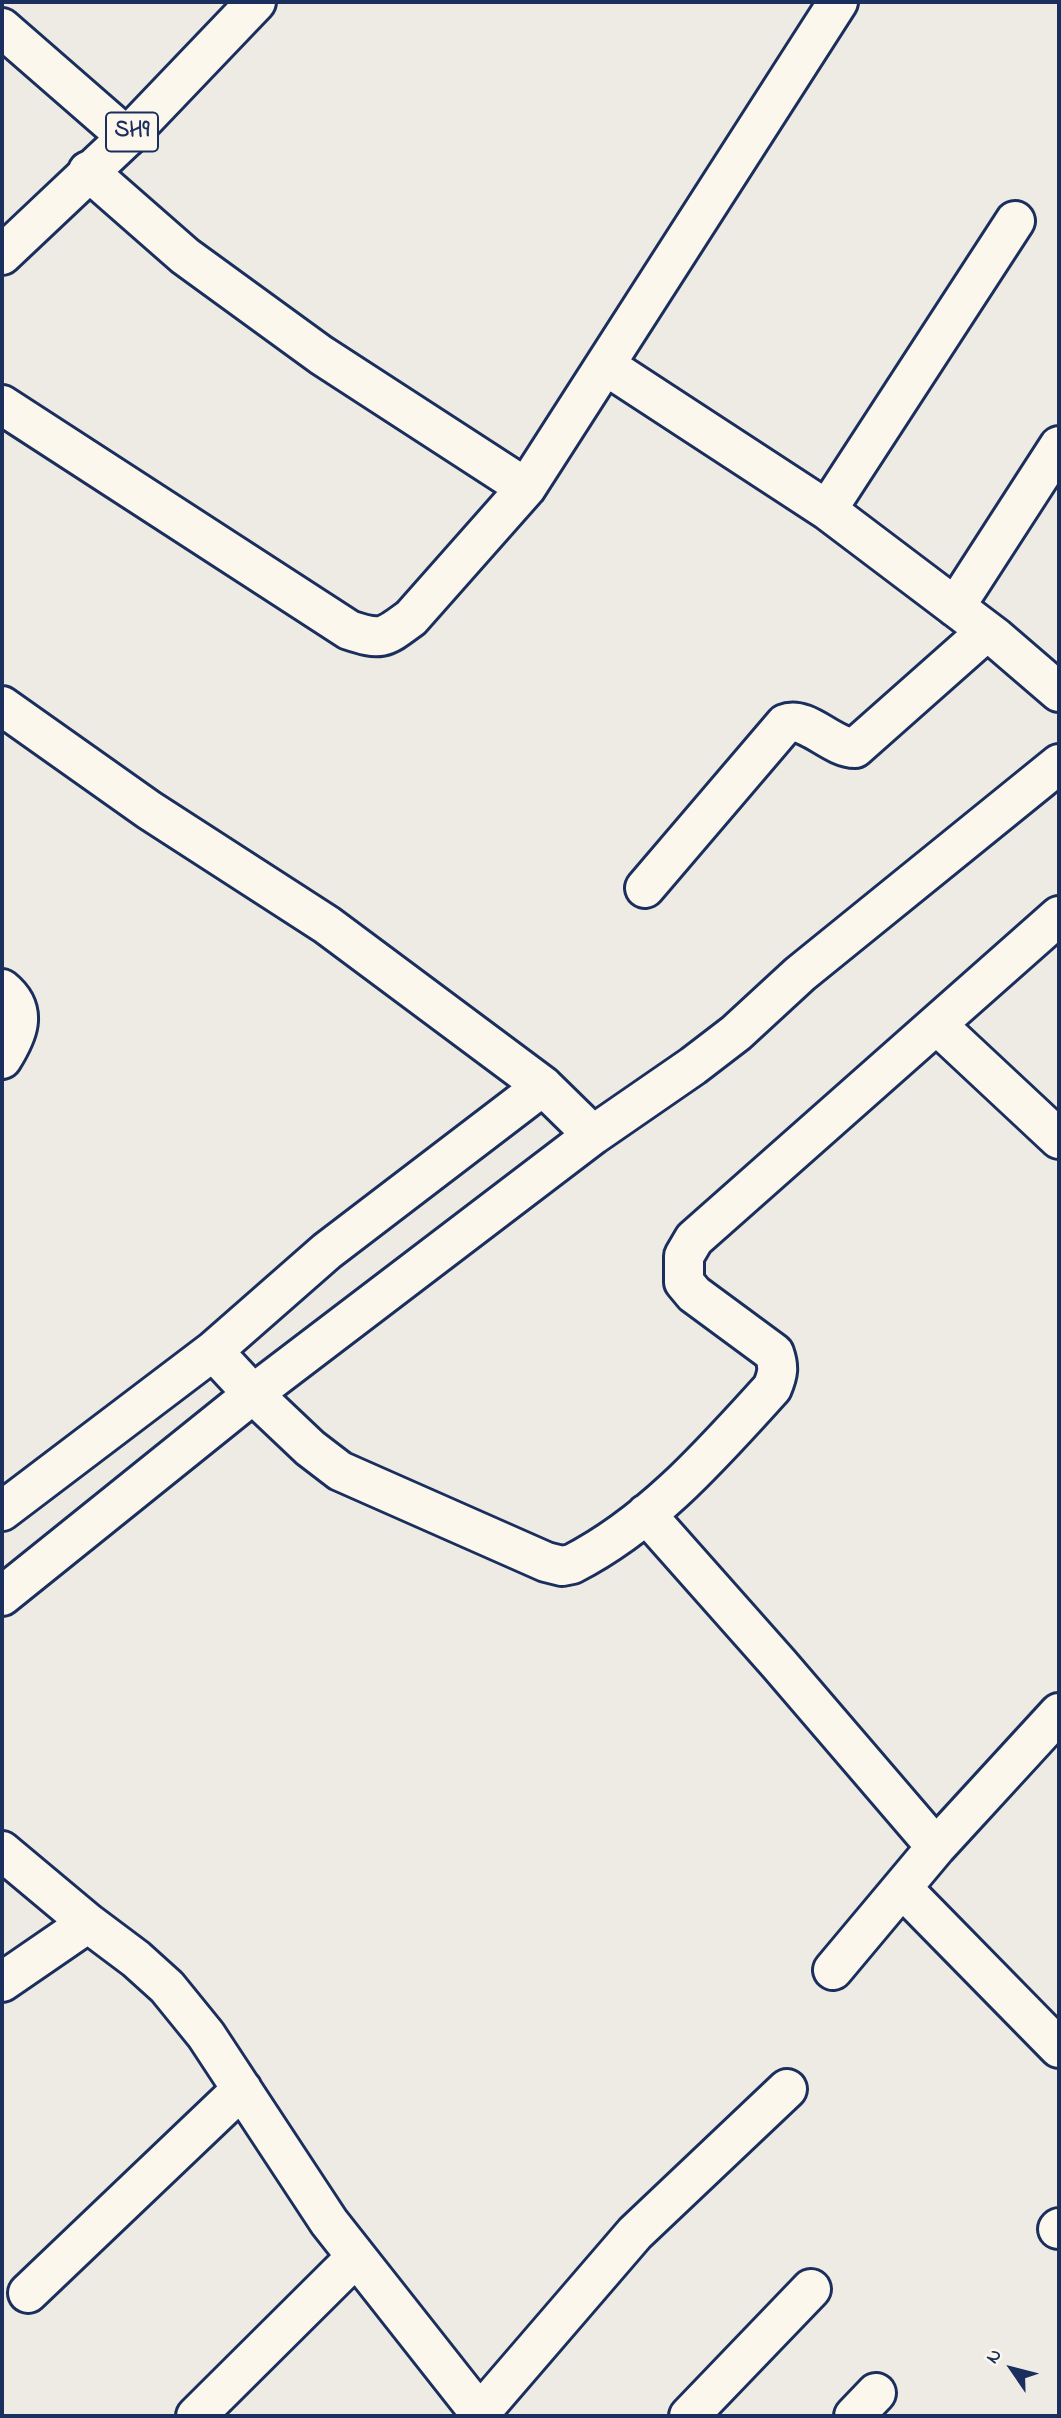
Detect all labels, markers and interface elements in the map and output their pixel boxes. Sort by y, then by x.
road number: SH9 [106,113,158,152]
north arrow [977,2334,1047,2404]
text: N [980,2344,1009,2370]

